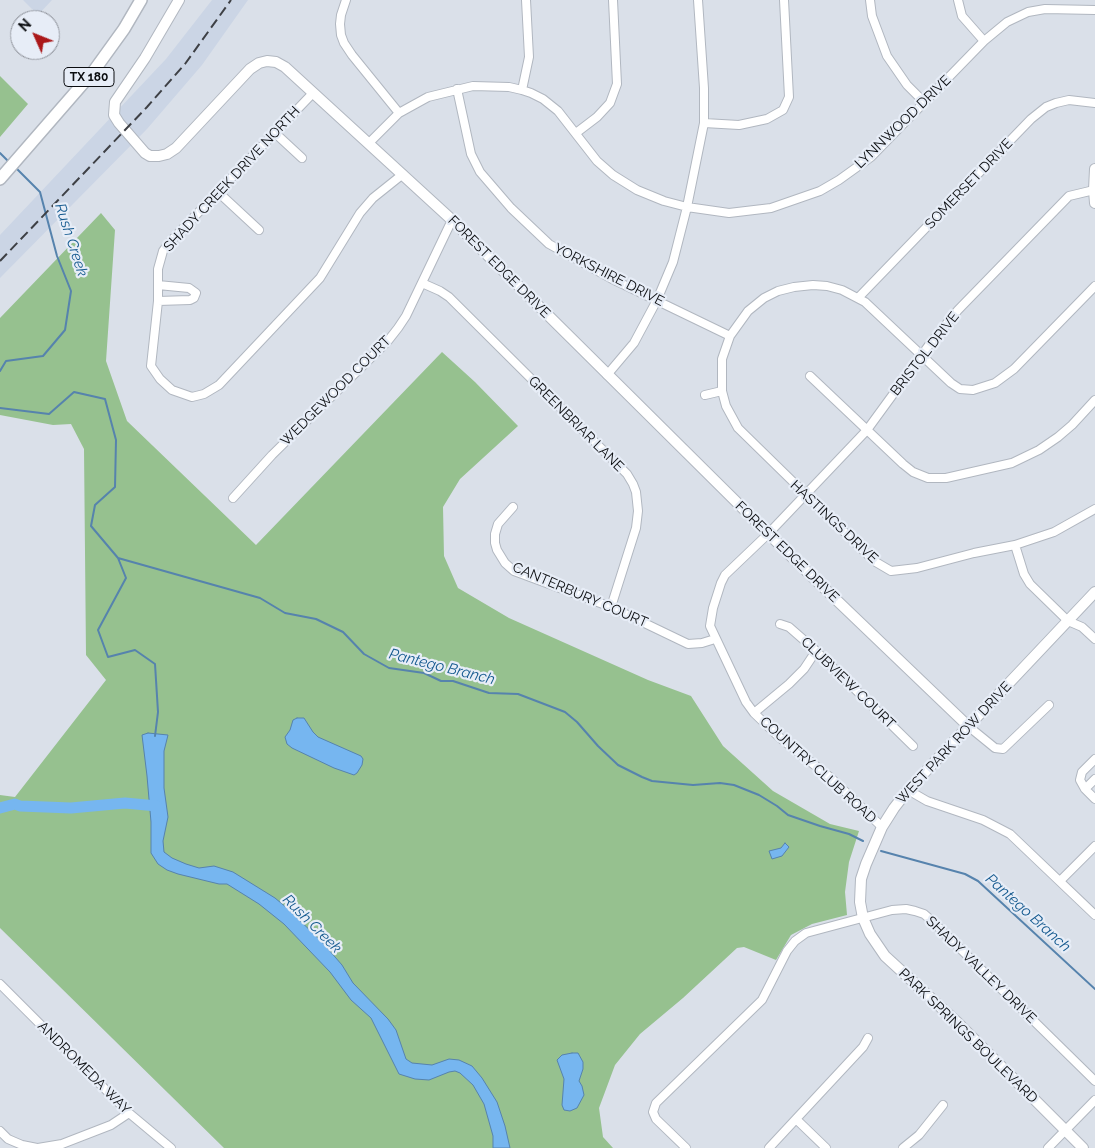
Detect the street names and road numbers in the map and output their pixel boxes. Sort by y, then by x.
road number: TX 180 [64,68,114,86]
street label: LYNNWOOD DRIVE [852,72,954,172]
street label: SHADY CREEK DRIVE NORTH [160,103,304,255]
street label: SOMERSET DRIVE [922,135,1016,233]
street label: FOREST EDGE DRIVE [444,212,554,322]
street label: YORKSHIRE DRIVE [551,240,667,310]
street label: BRISTOL DRIVE [887,309,963,399]
street label: WEDGEWOOD COURT [277,332,395,450]
street label: GREENBRIAR LANE [525,373,627,475]
street label: HASTINGS DRIVE [787,477,881,567]
street label: FOREST EDGE DRIVE [732,498,842,606]
street label: CANTERBURY COURT [510,559,650,631]
street label: CLUBVIEW COURT [797,634,899,732]
street label: WEST PARK ROW DRIVE [893,678,1015,808]
street label: COUNTRY CLUB ROAD [756,713,880,827]
street label: SHADY VALLEY DRIVE [922,913,1040,1027]
street label: PARK SPRINGS BOULEVARD [895,965,1041,1107]
street label: ANDROMEDA WAY [34,1018,134,1118]

